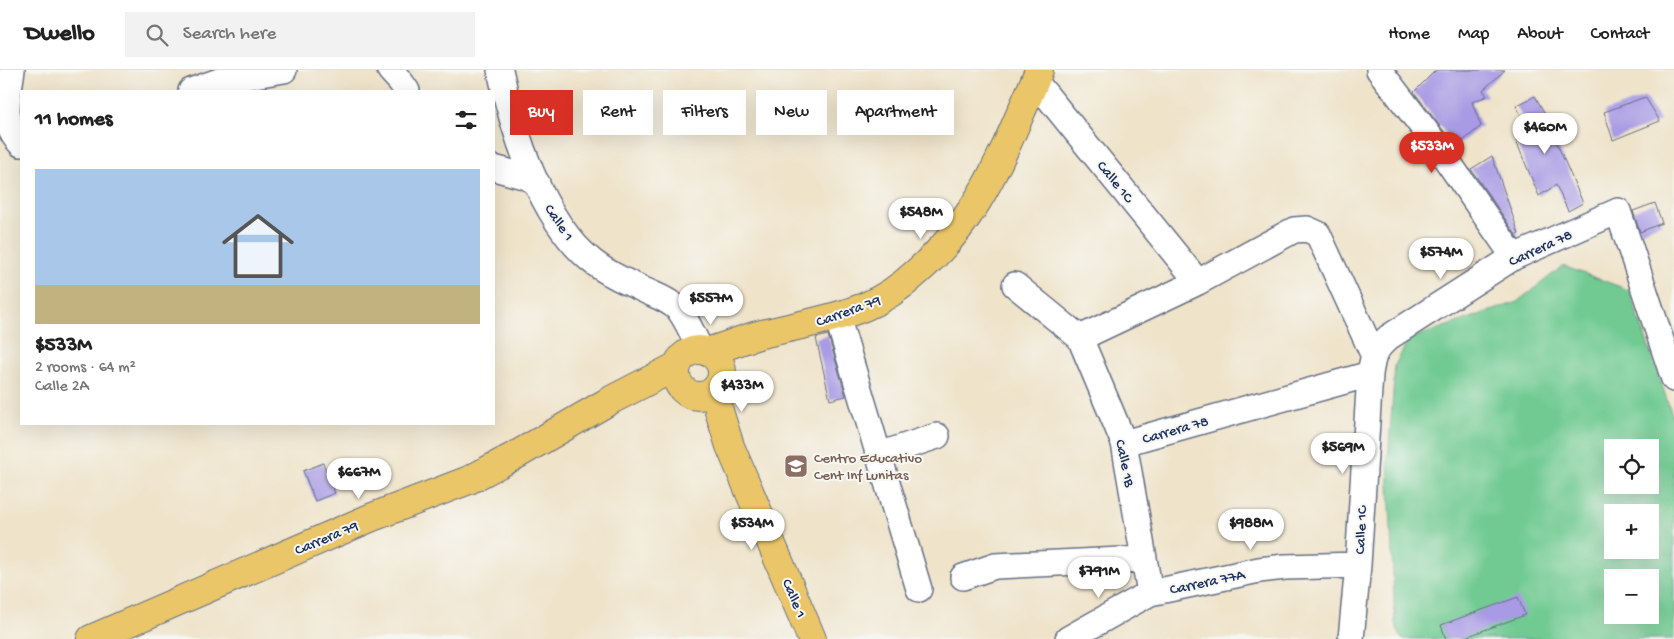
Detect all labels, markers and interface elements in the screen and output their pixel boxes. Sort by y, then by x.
search box [125,12,475,57]
text: Dwello [25,20,95,49]
icon: search [143,21,171,49]
text: Search here [183,23,276,46]
text: Home [1388,24,1430,45]
text: Map [1458,24,1489,45]
text: About [1517,24,1563,45]
text: Contact [1591,24,1649,45]
chip: Buy [510,90,573,135]
chip: Rent [583,90,653,135]
chip: Filters [663,90,746,135]
chip: New [756,90,827,135]
chip: Apartment [837,90,954,135]
icon: filters [452,106,480,134]
text: 11 homes [35,108,113,133]
pin: $460M [1510,112,1580,155]
text: $460M [1523,119,1567,138]
pin: $533M [1397,132,1467,174]
text: $533M [1410,138,1454,157]
street label: Calle 1C [1092,158,1137,207]
pin: $548M [886,198,956,240]
icon: home [213,201,303,291]
street label: Calle 1 [540,201,577,245]
text: $548M [899,204,943,223]
street label: Carrera 78 [1506,226,1575,271]
pin: $574M [1406,238,1476,280]
text: $574M [1420,244,1462,263]
pin: $557M [676,284,746,326]
text: $557M [689,290,733,309]
street label: Carrera 79 [814,292,884,332]
text: $533M [35,334,92,359]
text: 2 rooms · 64 m² [35,359,136,378]
pin: $433M [707,370,777,413]
text: $433M [721,377,763,396]
text: Calle 2A [35,378,89,397]
street label: Carrera 78 [1140,413,1211,449]
pin: $569M [1308,432,1378,475]
street label: Calle 1B [1110,438,1138,489]
text: $569M [1322,439,1364,458]
map controls [1604,439,1659,624]
button: locate [1604,439,1659,494]
place label: Centro Educativo Cent Inf Lunitas [814,450,922,485]
school or university icon: Centro Educativo Cent Inf Lunitas [783,453,809,479]
pin: $667M [324,458,394,500]
text: $667M [338,464,380,483]
button: + [1604,504,1659,559]
street label: Calle 1C [1352,505,1372,555]
pin: $534M [717,508,787,551]
pin: $988M [1216,508,1286,551]
text: $534M [731,515,773,534]
text: $988M [1229,515,1273,534]
street label: Carrera 79 [292,517,362,560]
pin: $791M [1064,556,1134,599]
text: $791M [1078,563,1120,582]
street label: Carrera 77A [1168,566,1248,600]
button: − [1604,569,1659,624]
street label: Calle 1 [777,577,809,621]

